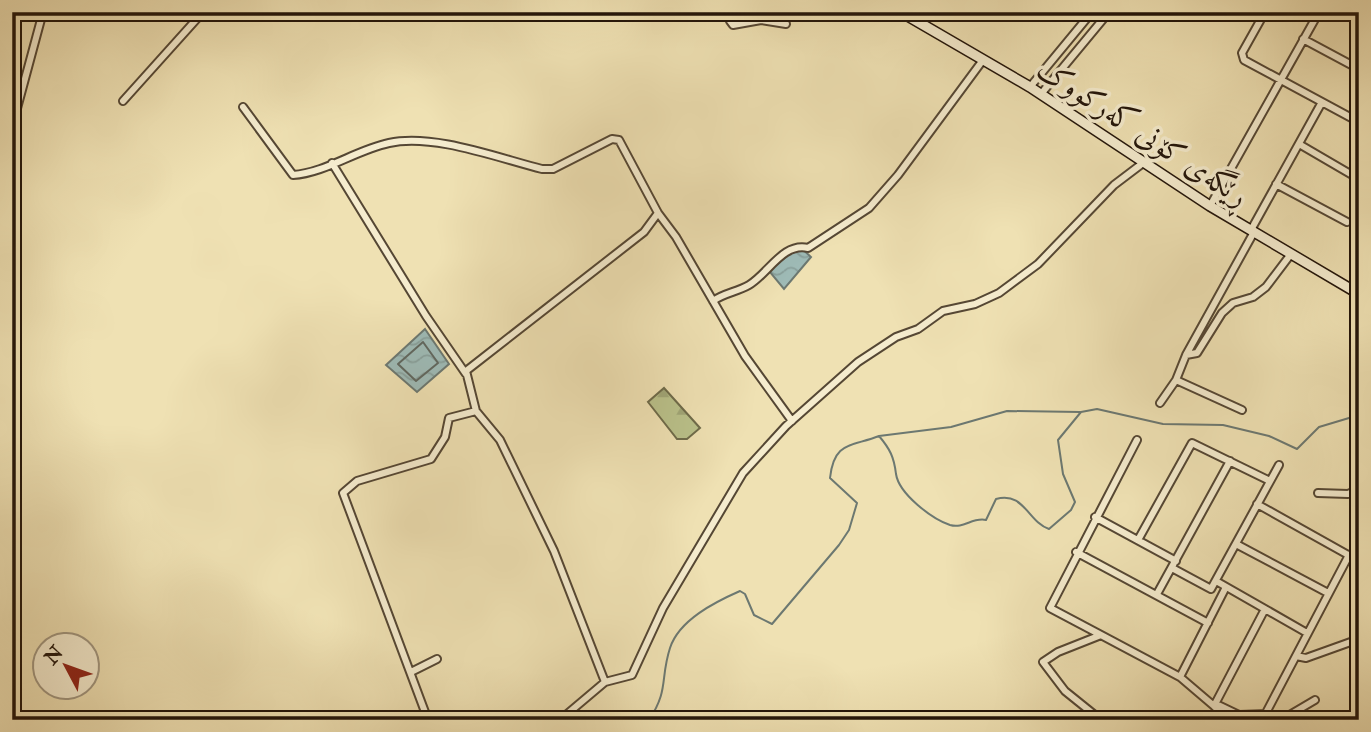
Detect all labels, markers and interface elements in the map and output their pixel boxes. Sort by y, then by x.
street label: ڕێگەی کۆنی کەرکووک [1027,50,1255,219]
north arrow [32,630,102,700]
text: N [39,640,69,671]

